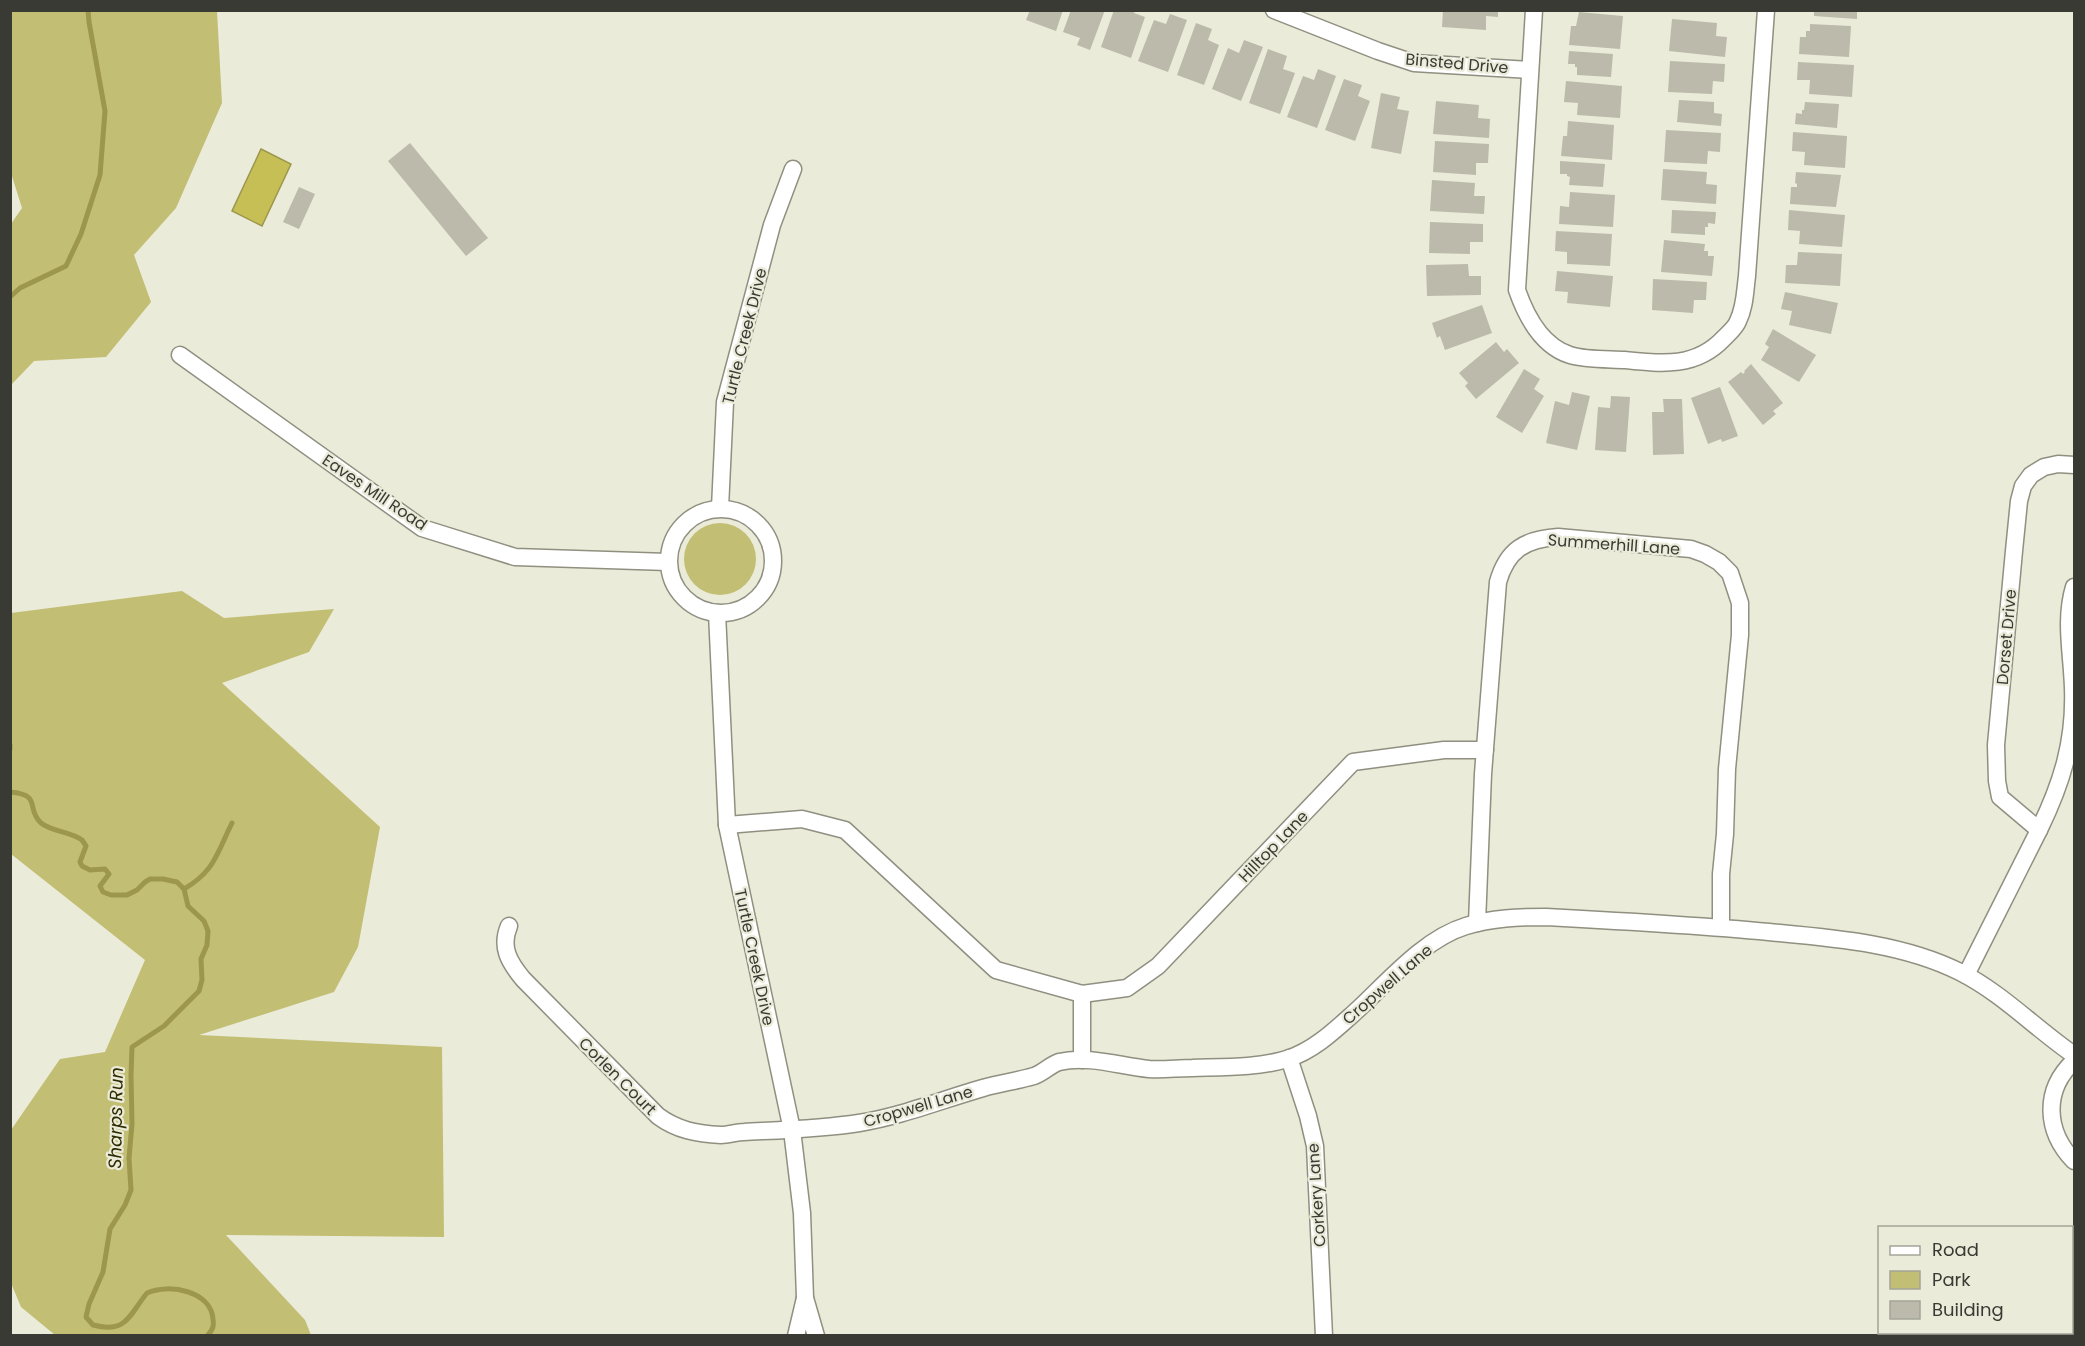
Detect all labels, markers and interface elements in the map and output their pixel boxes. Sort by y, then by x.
street label: Binsted Drive [1405,48,1509,79]
street label: Turtle Creek Drive [716,266,773,407]
street label: Eaves Mill Road [318,449,432,536]
street label: Summerhill Lane [1547,528,1681,561]
street label: Dorset Drive [1991,588,2022,686]
street label: Hilltop Lane [1233,805,1314,887]
street label: Turtle Creek Drive [729,886,780,1028]
street label: Cropwell Lane [1337,939,1437,1030]
street label: Corlen Court [574,1032,662,1121]
water label: Sharps Run [102,1067,129,1169]
street label: Cropwell Lane [861,1080,975,1133]
street label: Corkery Lane [1301,1142,1332,1248]
legend [1878,1226,2073,1334]
text: Road [1932,1237,1979,1262]
text: Park [1932,1267,1971,1292]
text: Building [1932,1297,2004,1322]

